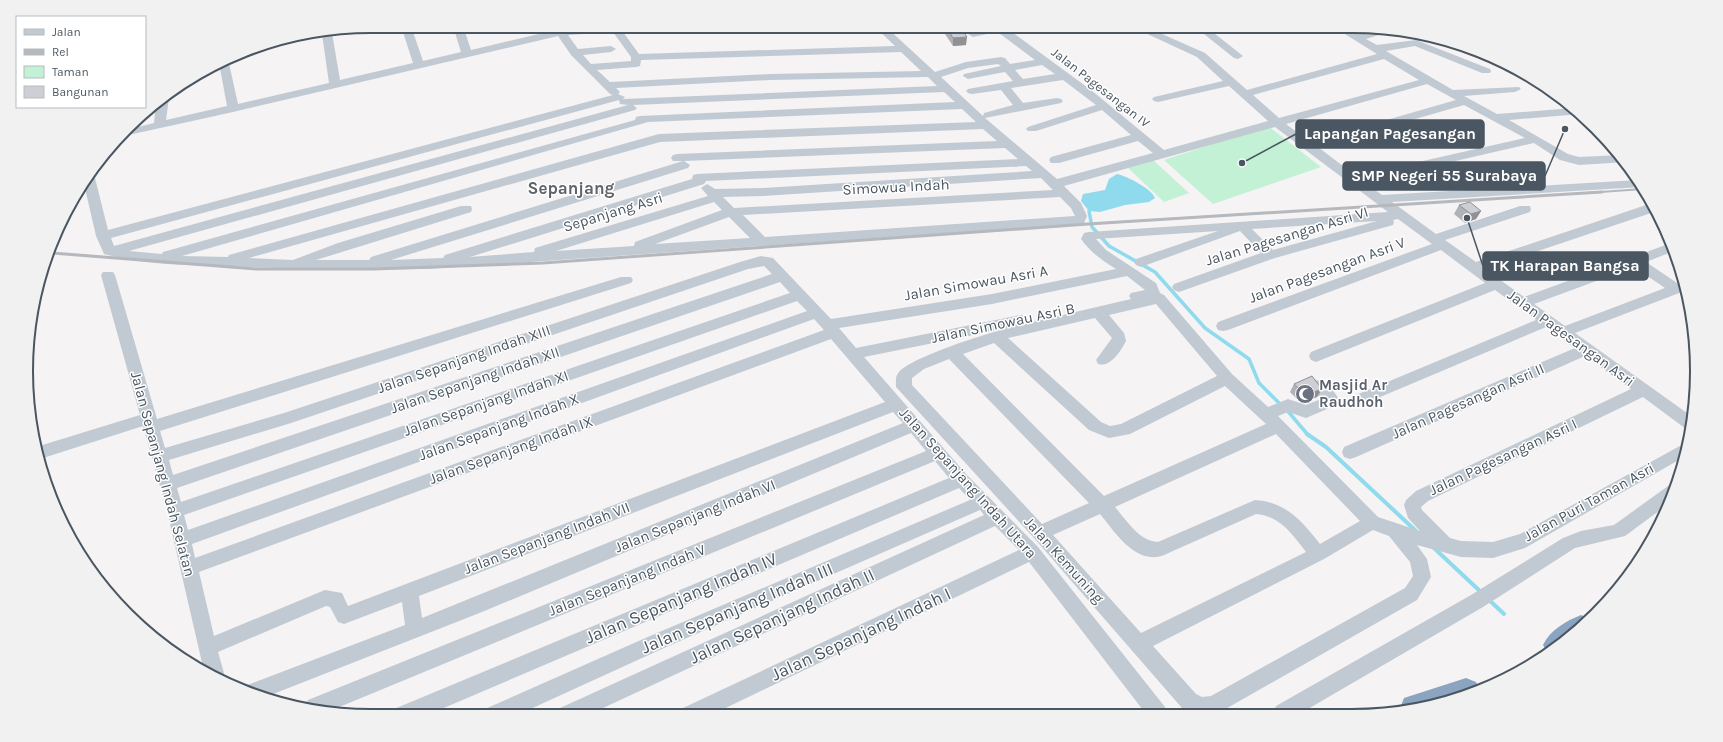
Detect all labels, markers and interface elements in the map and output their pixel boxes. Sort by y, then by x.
legend [16,16,146,108]
text: Jalan [52,25,81,39]
street label: Jalan Pagesangan IV [1049,44,1153,131]
text: Rel [52,45,69,59]
text: Taman [52,65,89,79]
text: Bangunan [52,85,108,99]
callout: Lapangan Pagesangan [1296,120,1484,148]
text: Lapangan Pagesangan [1304,124,1476,143]
callout: SMP Negeri 55 Surabaya [1343,162,1545,190]
text: SMP Negeri 55 Surabaya [1351,166,1537,185]
street label: Simowua Indah [842,175,950,199]
district label: Sepanjang [528,178,615,198]
street label: Sepanjang Asri [561,188,665,236]
street label: Jalan Pagesangan Asri VI [1203,203,1371,269]
street label: Jalan Pagesangan Asri V [1246,233,1408,307]
callout: TK Harapan Bangsa [1483,252,1648,280]
text: TK Harapan Bangsa [1490,256,1640,275]
street label: Jalan Simowau Asri A [903,261,1050,304]
street label: Jalan Pagesangan Asri [1504,286,1638,390]
street label: Jalan Simowau Asri B [930,299,1076,347]
street label: Jalan Sepanjang Indah XIII [375,321,553,397]
street label: Jalan Pagesangan Asri II [1389,359,1547,443]
street label: Jalan Sepanjang Indah XII [401,366,571,440]
street label: Jalan Sepanjang Indah Selatan [127,370,199,578]
place label: Masjid Ar Raudhoh [1319,376,1387,411]
mosque icon: Masjid Ar Raudhoh [1294,383,1316,405]
street label: Jalan Sepanjang Indah XI [417,390,581,464]
street label: Jalan Sepanjang Indah X [417,390,581,464]
street label: Jalan Sepanjang Indah Utara [896,404,1040,562]
street label: Jalan Sepanjang Indah IX [427,412,595,488]
street label: Jalan Pagesangan Asri I [1426,415,1580,499]
street label: Jalan Puri Taman Asri [1521,459,1657,545]
street label: Jalan Sepanjang Indah VI [612,475,778,557]
street label: Jalan Sepanjang Indah VII [462,498,632,578]
street label: Jalan Kemuning [1020,513,1108,607]
street label: Jalan Sepanjang Indah V [546,540,709,620]
street label: Jalan Sepanjang Indah IV [582,548,780,648]
street label: Jalan Sepanjang Indah III [638,558,836,658]
street label: Jalan Sepanjang Indah II [767,583,955,685]
street label: Jalan Sepanjang Indah I [768,583,954,685]

